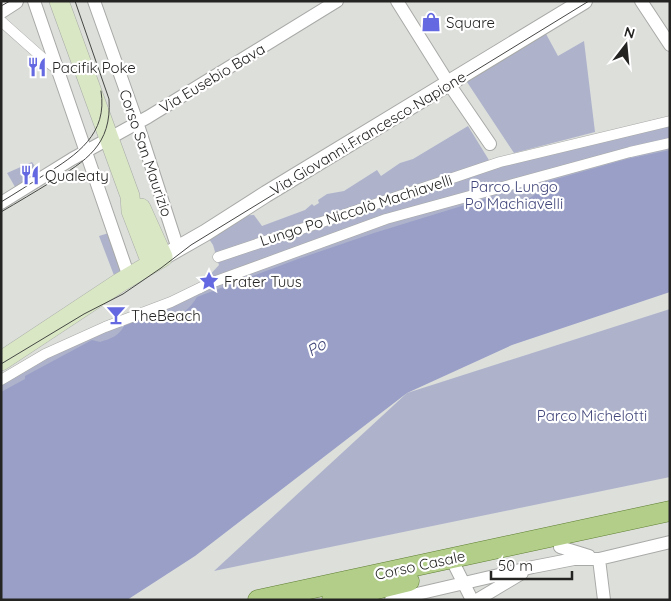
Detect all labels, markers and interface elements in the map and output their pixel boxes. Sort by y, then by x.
shop icon: Square [420,11,442,33]
place label: Square [446,13,495,32]
north arrow [601,20,651,70]
text: N [622,22,637,43]
street label: Via Eusebio Bava [156,39,268,117]
restaurant icon: Pacifik Poke [26,56,48,78]
place label: Pacifik Poke [52,58,136,77]
street label: Via Giovanni Francesco Napione [267,67,469,199]
street label: Corso San Maurizio [115,87,177,219]
restaurant icon: Qualeaty [19,164,41,186]
place label: Qualeaty [45,166,109,185]
street label: Lungo Po Niccolò Machiavelli [257,170,455,250]
park label: Parco Lungo Po Machiavelli [465,177,563,213]
place icon: Frater Tuus [198,270,220,292]
place label: Frater Tuus [224,272,302,291]
bar icon: TheBeach [105,304,127,326]
place label: TheBeach [131,306,201,325]
water label: Po [303,333,330,360]
park label: Parco Michelotti [537,406,647,425]
street label: Corso Casale [373,546,467,584]
scale bar [491,548,572,580]
text: 50 m [498,556,533,575]

